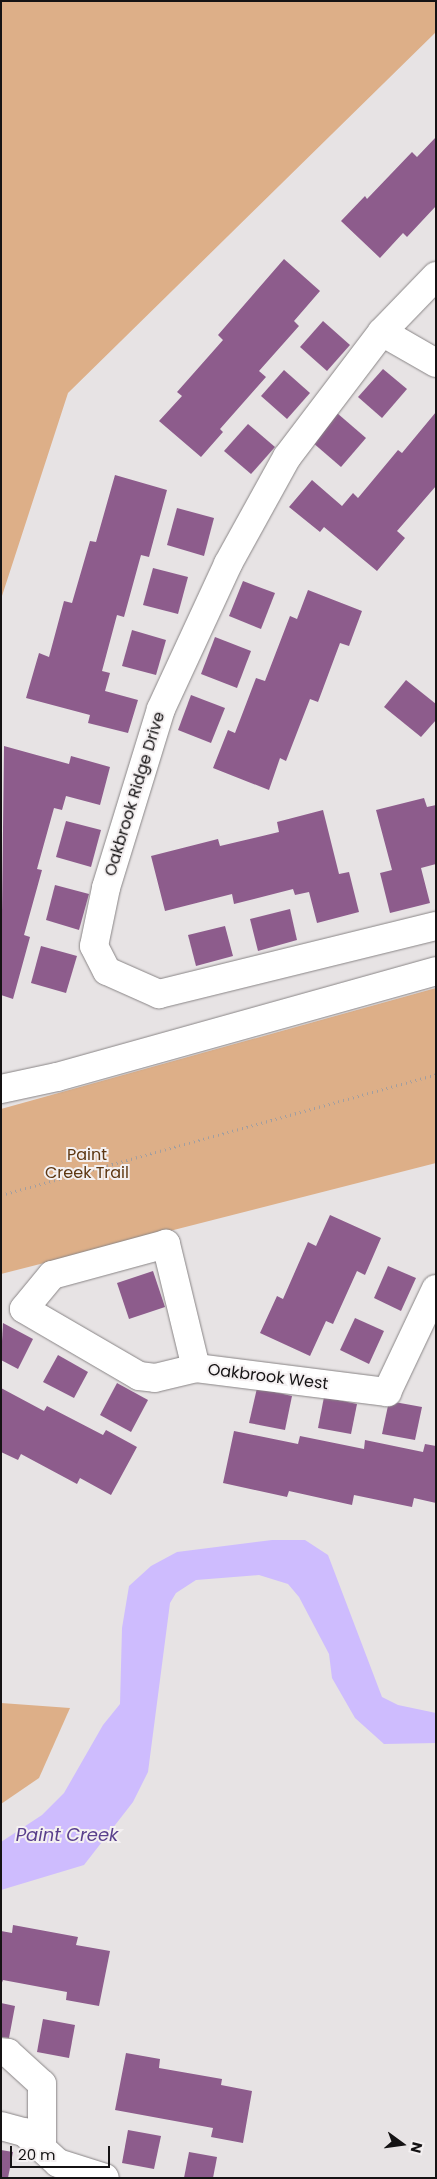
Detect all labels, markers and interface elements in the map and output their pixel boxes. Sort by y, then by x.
street label: Oakbrook Ridge Drive [101,709,169,879]
park label: Paint Creek Trail [45,1145,129,1183]
street label: Oakbrook West [207,1360,329,1394]
water label: Paint Creek [16,1824,118,1846]
north arrow [377,2119,427,2169]
scale bar [12,2136,112,2168]
text: N [406,2140,428,2155]
text: 20 m [18,2144,56,2165]

